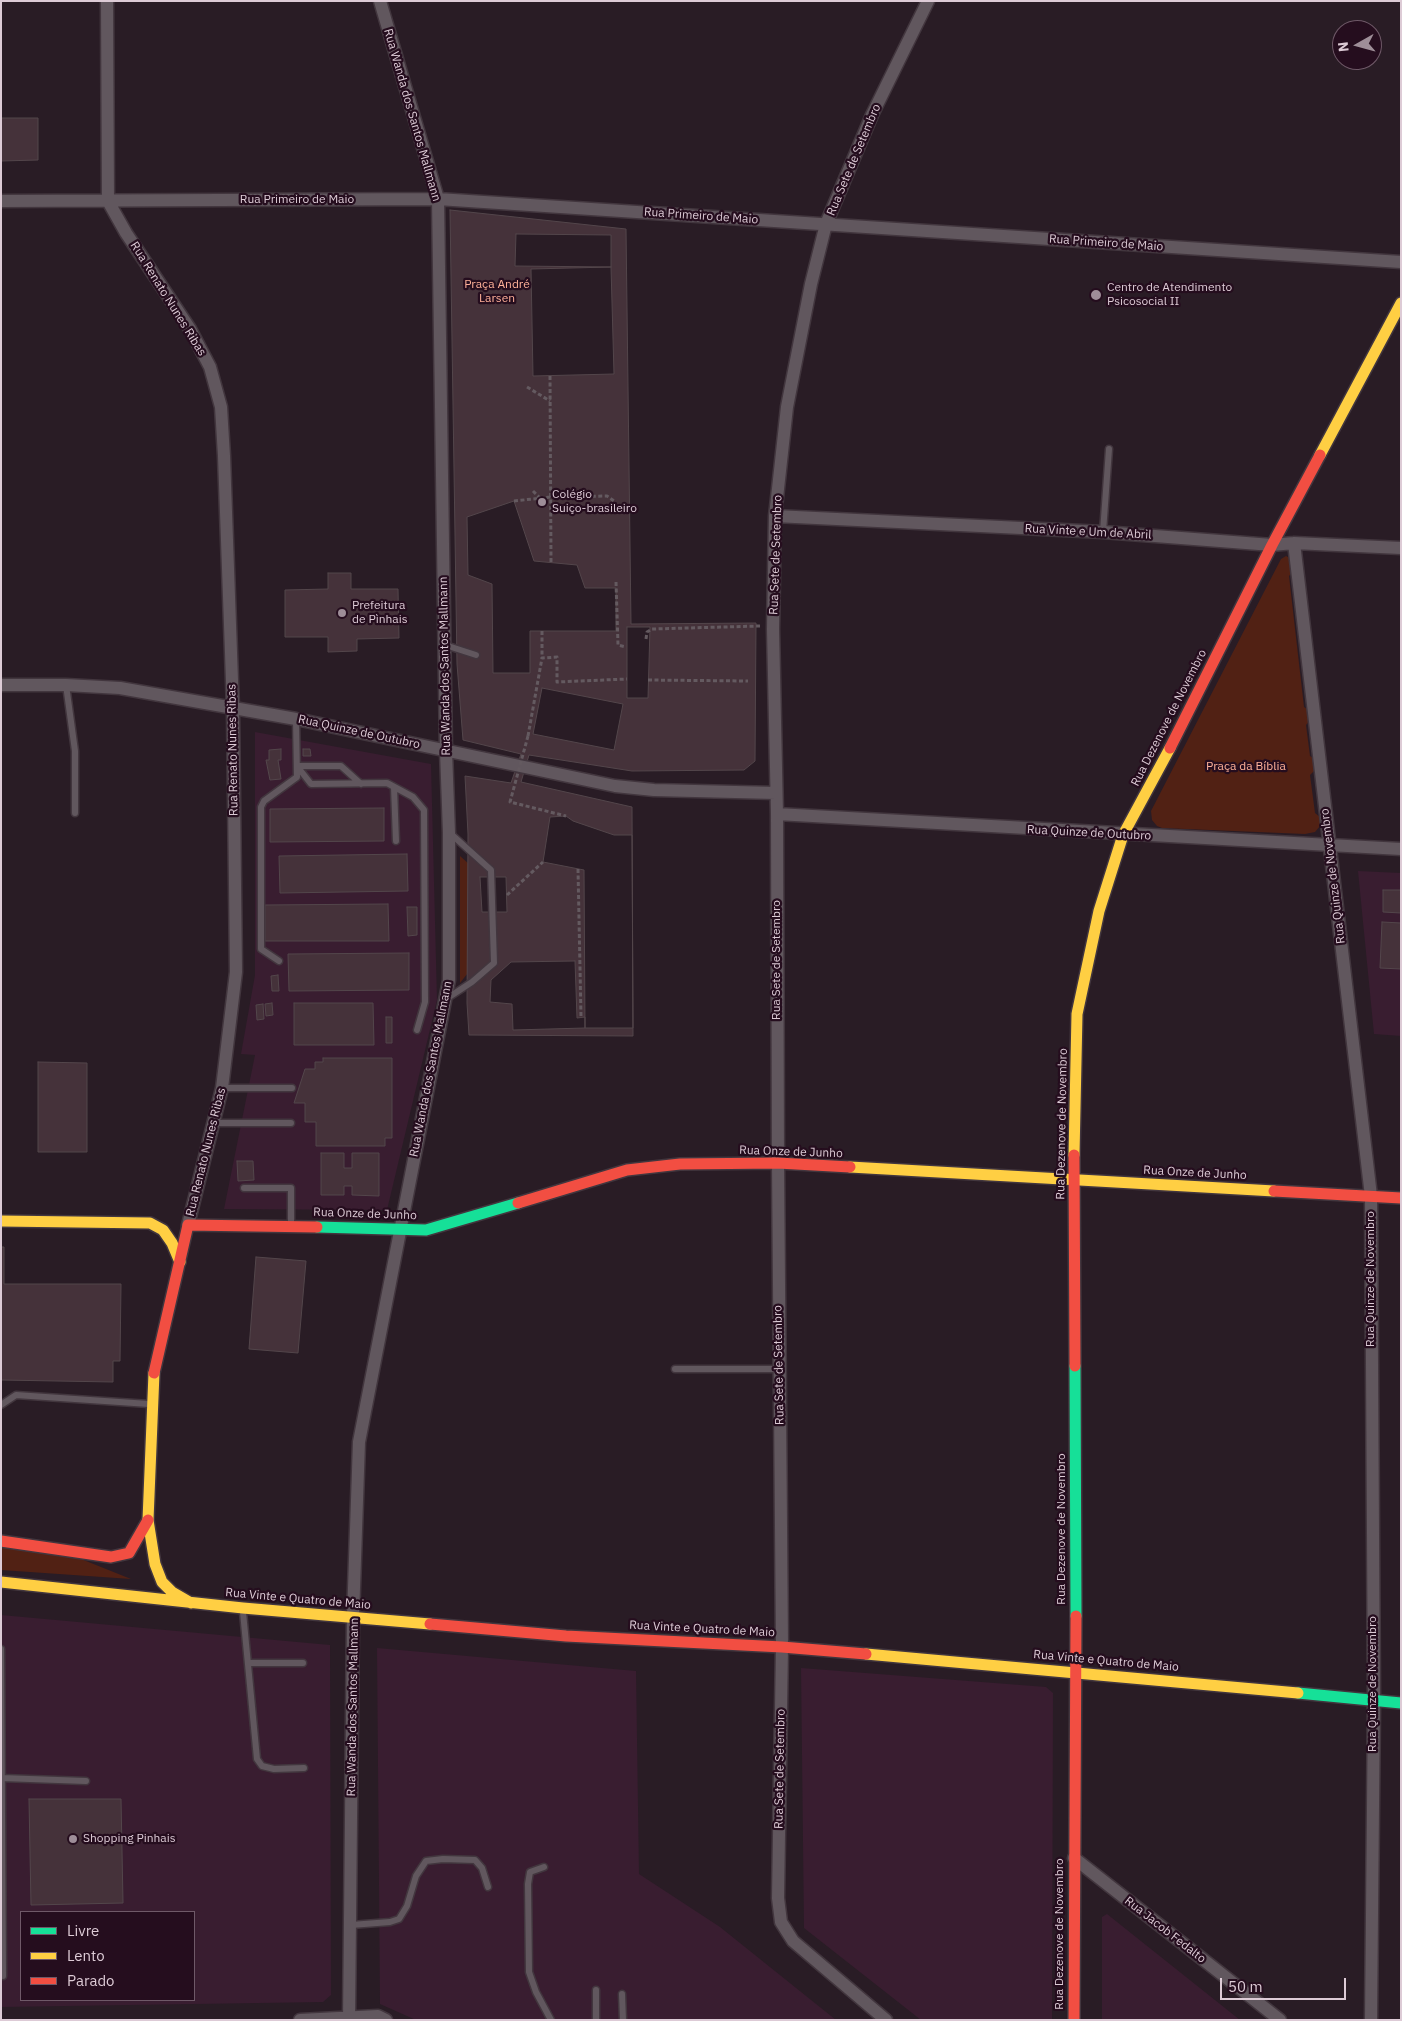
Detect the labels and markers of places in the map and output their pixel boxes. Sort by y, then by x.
place label: Centro de Atendimento Psicosocial II [1107,281,1232,309]
marker: Centro de Atendimento Psicosocial II [1089,288,1103,302]
place label: Colégio Suiço-brasileiro [552,488,637,516]
marker: Colégio Suiço-brasileiro [536,496,548,508]
place label: Prefeitura de Pìnhais [352,599,408,627]
marker: Prefeitura de Pìnhais [336,607,348,619]
place label: Shopping Pinhais [83,1832,176,1846]
marker: Shopping Pinhais [67,1833,79,1845]

